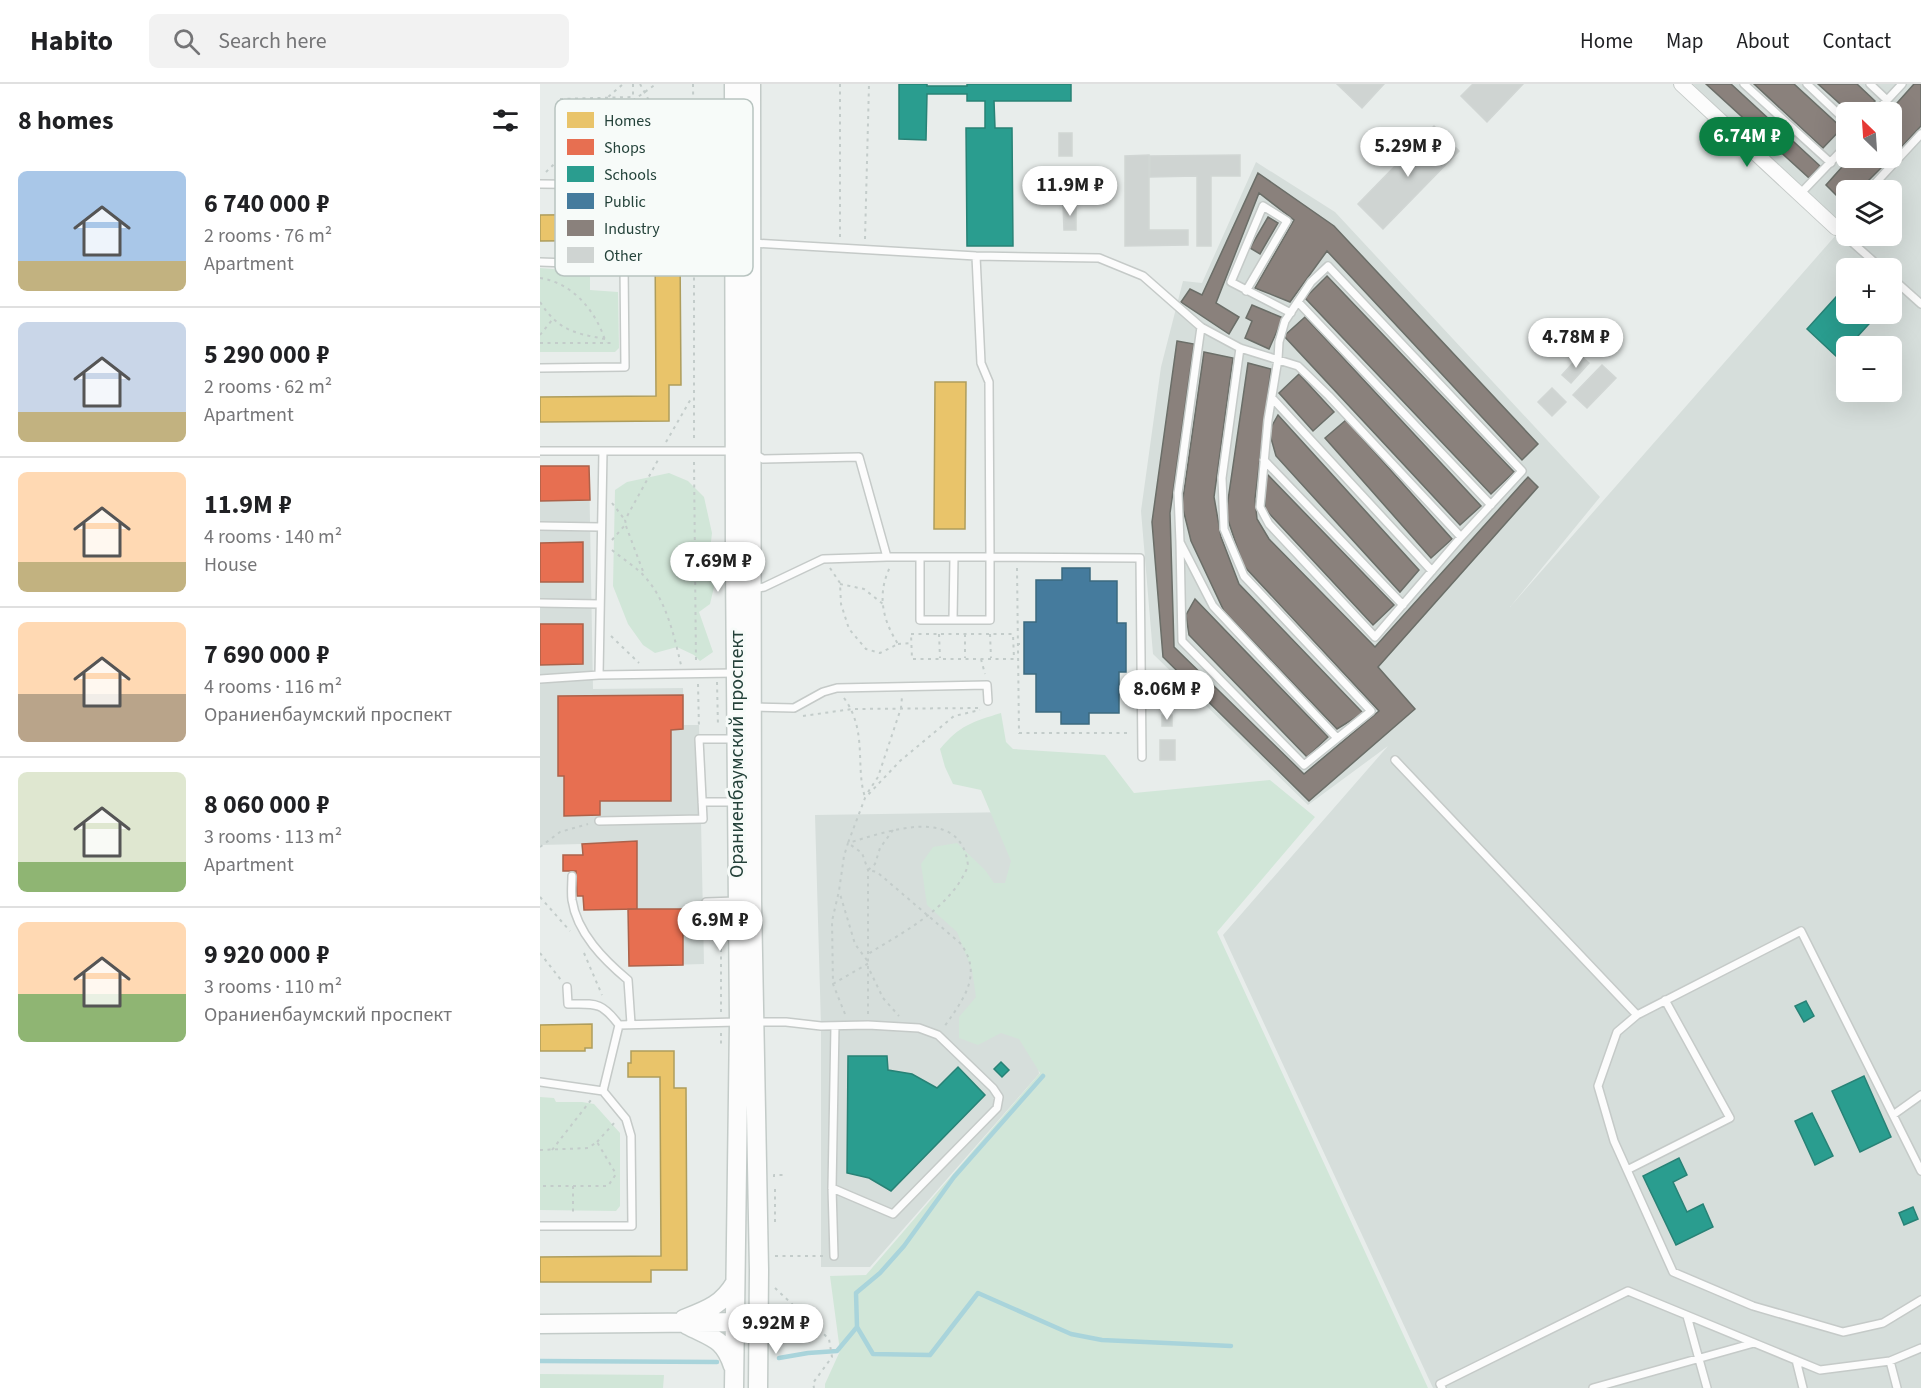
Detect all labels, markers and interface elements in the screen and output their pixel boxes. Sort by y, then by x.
search box [149,14,569,68]
text: Habito [30,21,113,61]
icon: search [170,25,203,58]
text: Search here [218,25,327,57]
text: Home [1580,26,1633,56]
text: Map [1666,26,1704,56]
text: About [1737,26,1789,56]
text: Contact [1822,26,1891,56]
legend [555,99,753,276]
text: 8 homes [18,102,113,139]
north arrow [1836,102,1902,168]
map controls [1836,102,1902,402]
icon: filters [489,104,522,137]
text: Homes [604,110,651,132]
pin: 6.74M ₽ [1692,117,1802,168]
text: 6.74M ₽ [1713,122,1781,150]
pin: 5.29M ₽ [1353,127,1463,178]
text: 5.29M ₽ [1374,132,1442,160]
text: Shops [604,137,646,159]
text: Schools [604,164,657,186]
pin: 11.9M ₽ [1015,166,1125,217]
text: 11.9M ₽ [1036,171,1104,199]
button: layers [1836,180,1902,246]
text: 6 740 000 ₽ [204,185,329,222]
text: Public [604,191,646,213]
icon: home [66,195,138,267]
text: Industry [604,218,660,240]
text: 2 rooms · 76 m² [204,222,332,250]
text: Other [604,245,643,267]
text: Apartment [204,250,294,278]
button: + [1836,258,1902,324]
pin: 4.78M ₽ [1521,318,1631,369]
text: 4.78M ₽ [1542,323,1610,351]
text: 5 290 000 ₽ [204,336,329,373]
button: − [1836,336,1902,402]
icon: home [66,346,138,418]
text: 2 rooms · 62 m² [204,373,332,401]
text: Apartment [204,401,294,429]
text: 11.9M ₽ [204,486,292,523]
icon: home [66,496,138,568]
text: 4 rooms · 140 m² [204,523,342,551]
pin: 7.69M ₽ [663,542,773,593]
text: 7.69M ₽ [684,547,752,575]
text: House [204,551,257,579]
street label: Ораниенбаумский проспект [723,630,751,878]
text: 7 690 000 ₽ [204,636,329,673]
icon: home [66,646,138,718]
pin: 8.06M ₽ [1112,670,1222,721]
text: 4 rooms · 116 m² [204,673,342,701]
text: 8.06M ₽ [1133,675,1201,703]
text: Ораниенбаумский проспект [204,701,452,729]
text: 8 060 000 ₽ [204,786,329,823]
icon: home [66,796,138,868]
text: 3 rooms · 113 m² [204,823,342,851]
text: Apartment [204,851,294,879]
pin: 6.9M ₽ [671,901,769,952]
text: 6.9M ₽ [692,906,748,934]
text: 9 920 000 ₽ [204,936,329,973]
icon: home [66,946,138,1018]
text: 3 rooms · 110 m² [204,973,342,1001]
text: Ораниенбаумский проспект [204,1001,452,1029]
pin: 9.92M ₽ [721,1304,831,1355]
text: 9.92M ₽ [742,1309,810,1337]

